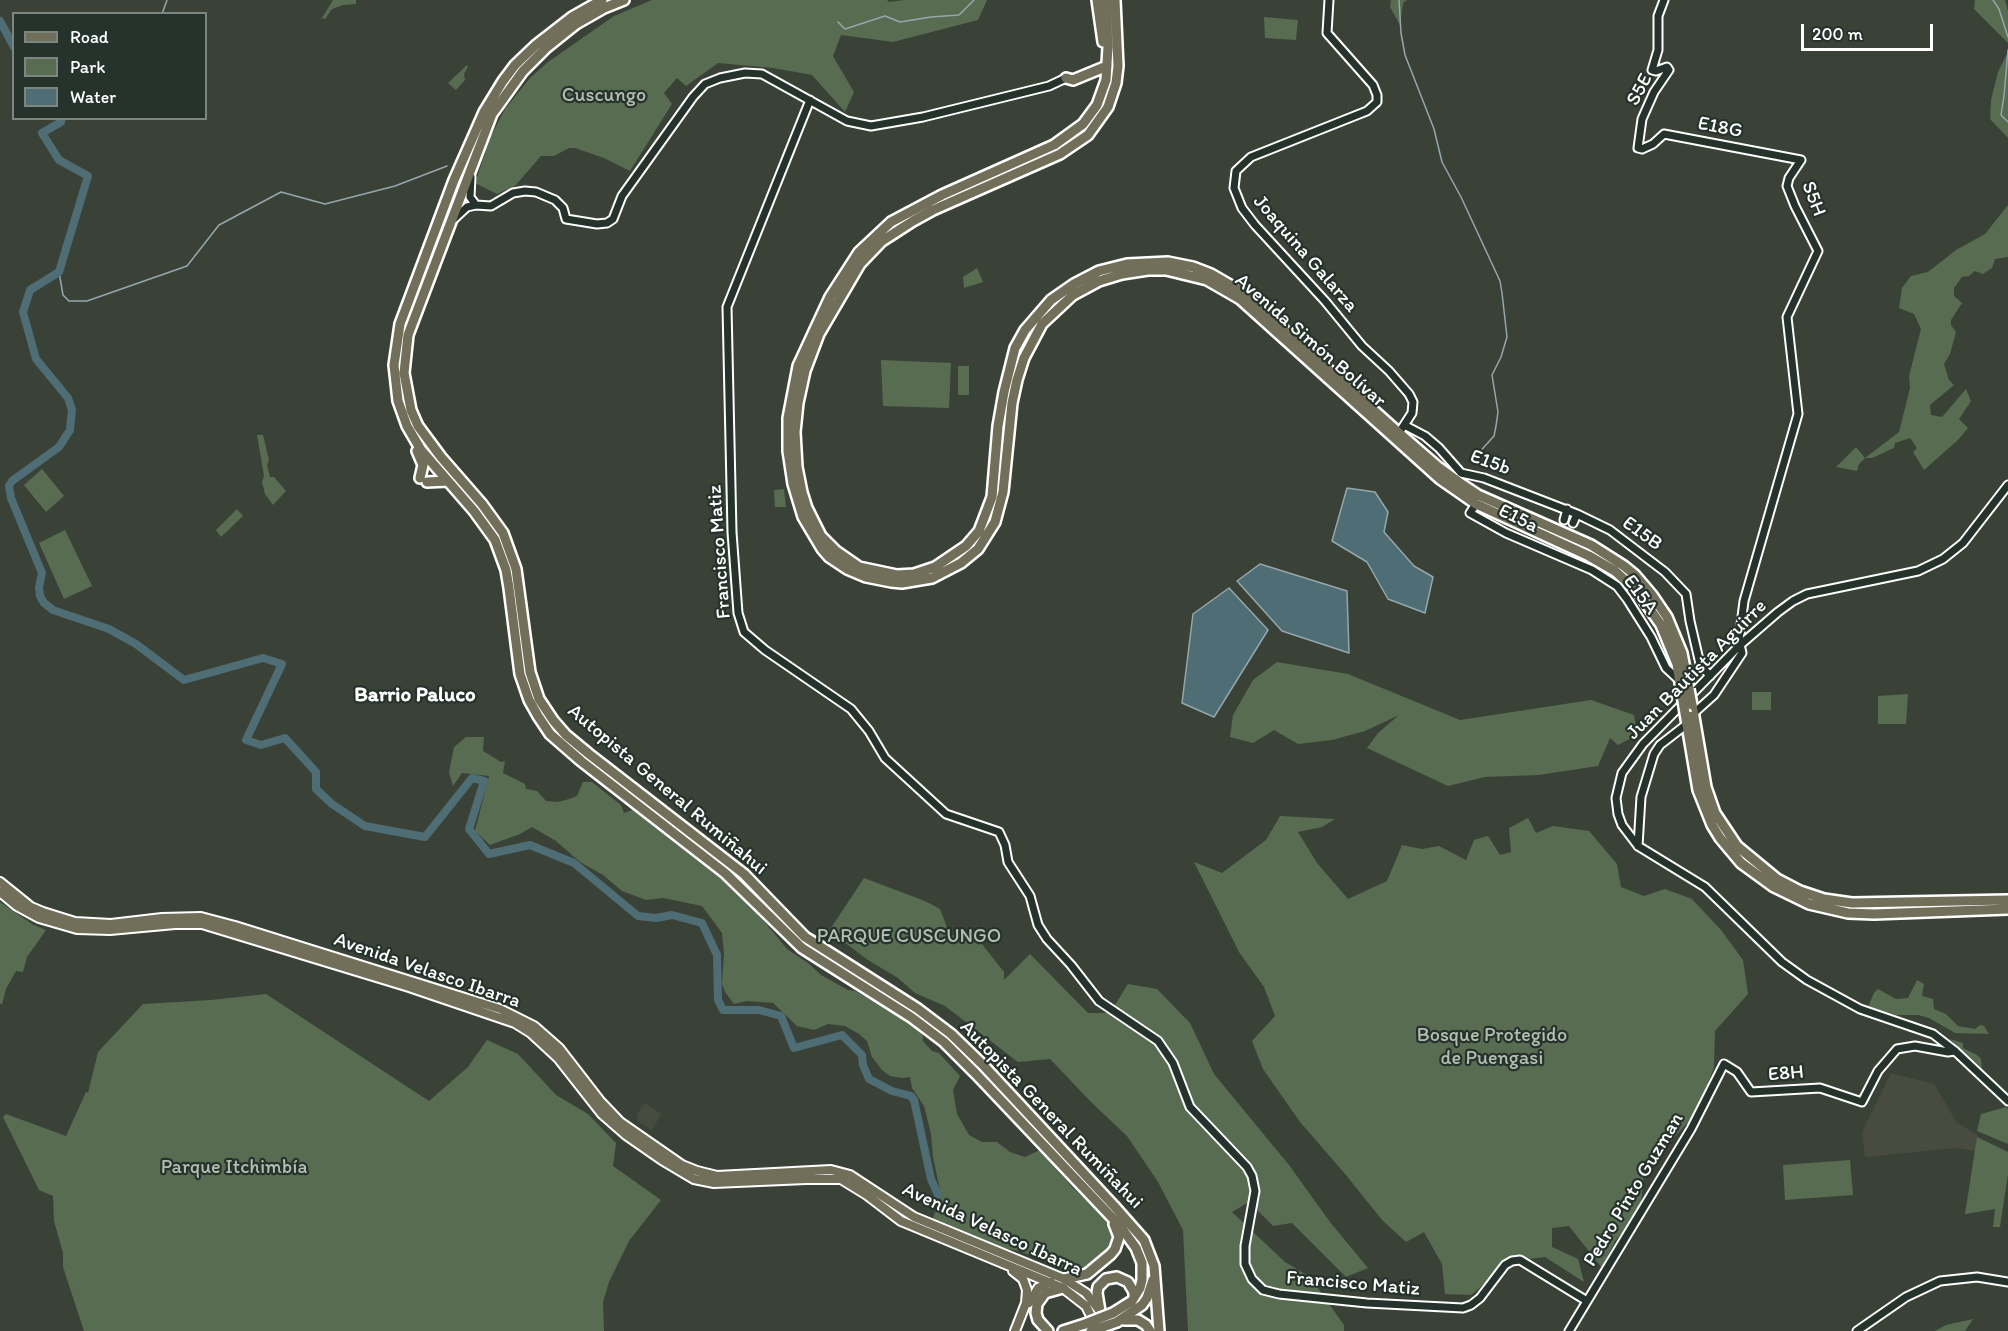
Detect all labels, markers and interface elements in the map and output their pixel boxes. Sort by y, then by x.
legend [12,12,207,120]
scale bar [1804,12,1936,50]
text: 200 m [1812,23,1863,45]
text: Road [70,26,109,48]
text: Park [70,56,105,78]
street label: S5E [1622,70,1658,110]
park label: Cuscungo [562,84,646,108]
text: Water [70,86,116,108]
street label: E18G [1696,112,1744,144]
street label: S5H [1795,178,1831,220]
street label: Joaquina Galarza [1247,190,1363,318]
street label: Avenida Simón Bolívar [1230,269,1390,413]
street label: E15b [1467,445,1513,481]
street label: Francisco Matiz [703,484,737,620]
street label: E15a [1494,499,1542,539]
street label: E15B [1617,511,1667,557]
street label: E15A [1617,570,1663,620]
street label: Juan Bautista Aguirre [1622,595,1772,745]
district label: Barrio Paluco [354,683,476,709]
street label: Autopista General Rumiñahui [562,699,772,881]
park label: PARQUE CUSCUNGO [817,925,1001,949]
street label: Avenida Velasco Ibarra [331,928,523,1014]
street label: Autopista General Rumiñahui [954,1016,1148,1214]
park label: Bosque Protegido de Puengasi [1417,1024,1567,1071]
street label: E8H [1767,1060,1805,1088]
street label: Pedro Pinto Guzman [1579,1109,1689,1271]
park label: Parque Itchimbía [161,1156,307,1180]
street label: Avenida Velasco Ibarra [898,1178,1086,1282]
street label: Francisco Matiz [1285,1266,1421,1302]

